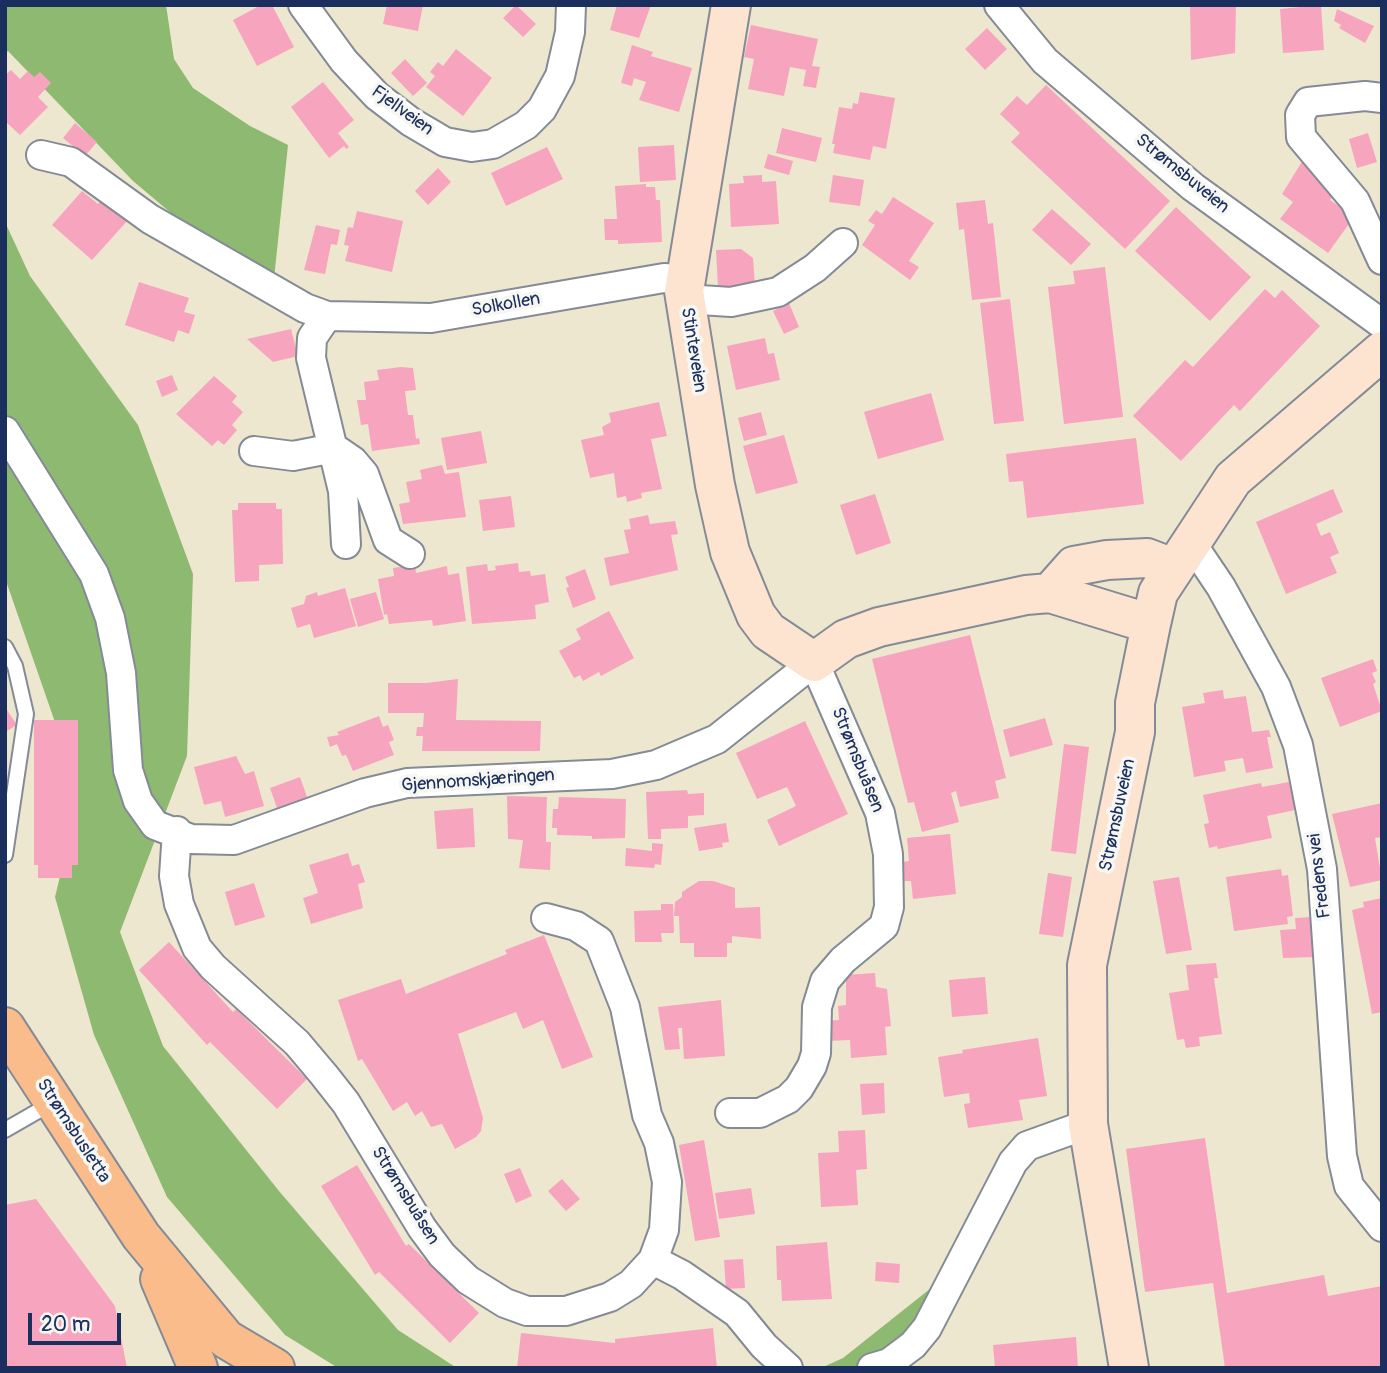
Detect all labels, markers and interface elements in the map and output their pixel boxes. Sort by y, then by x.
street label: Fjellveien [367,81,437,141]
street label: Strømsbuveien [1131,130,1233,218]
street label: Solkollen [470,288,542,322]
street label: Stinteveien [676,306,710,394]
street label: Strømsbuåsen [826,704,888,816]
street label: Strømsbuveien [1096,757,1140,873]
street label: Gjennomskjæringen [401,765,555,797]
street label: Fredens vei [1304,832,1336,920]
street label: Strømsbusletta [31,1075,115,1187]
street label: Strømsbuåsen [366,1143,444,1249]
scale bar [32,1300,124,1344]
text: 20 m [41,1311,90,1338]

